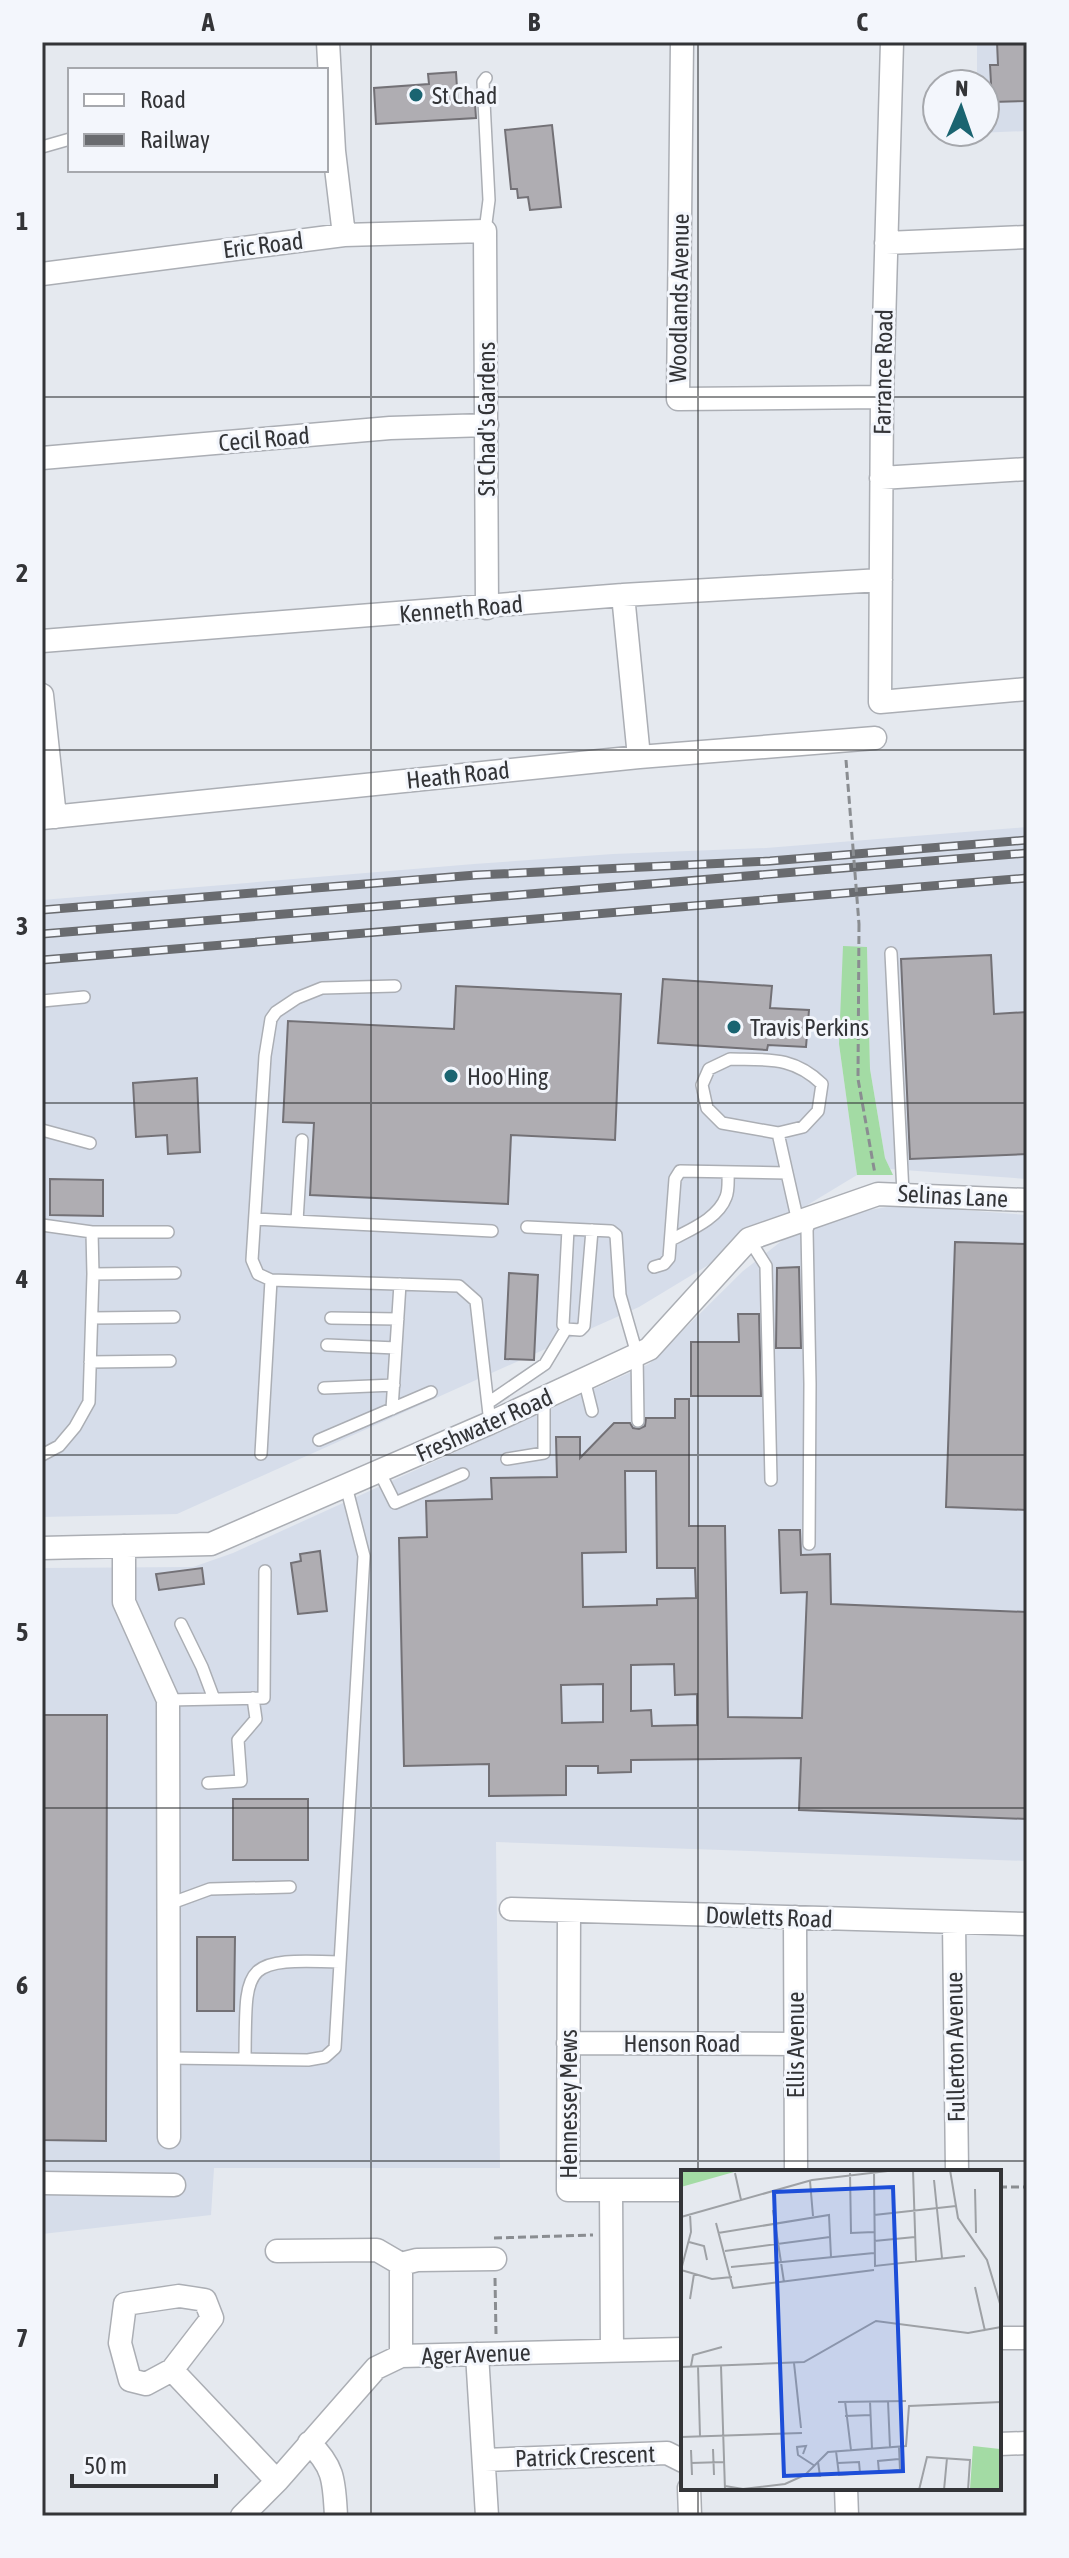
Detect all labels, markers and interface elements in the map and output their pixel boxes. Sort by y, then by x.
text: A [201,7,215,37]
text: B [528,7,541,37]
text: C [856,7,868,37]
legend [68,68,328,172]
north arrow [921,68,1001,148]
text: N [955,75,969,101]
place label: St Chad [432,82,497,109]
text: Road [140,86,186,113]
marker: St Chad [407,86,425,104]
text: Railway [140,126,210,153]
text: 1 [16,206,28,236]
street label: Woodlands Avenue [664,213,694,383]
street label: Eric Road [221,227,305,263]
street label: Farrance Road [868,309,898,435]
street label: St Chad's Gardens [473,342,500,496]
street label: Cecil Road [217,422,311,456]
text: 2 [16,558,28,588]
street label: Kenneth Road [398,590,524,628]
street label: Heath Road [405,756,511,794]
text: 3 [16,911,28,941]
place label: Travis Perkins [750,1014,869,1041]
marker: Travis Perkins [725,1018,743,1036]
place label: Hoo Hing [467,1063,549,1090]
marker: Hoo Hing [442,1067,460,1085]
street label: Selinas Lane [897,1180,1009,1212]
text: 4 [15,1264,28,1294]
street label: Freshwater Road [412,1383,556,1467]
text: 5 [16,1617,28,1647]
street label: Dowletts Road [705,1901,833,1933]
text: 6 [16,1970,28,2000]
street label: Fullerton Avenue [940,1971,970,2123]
street label: Ellis Avenue [782,1992,809,2098]
street label: Hennessey Mews [555,2029,582,2179]
street label: Henson Road [624,2030,740,2057]
inset map [681,2170,1001,2490]
text: 7 [16,2323,28,2353]
street label: Ager Avenue [421,2339,531,2369]
scale bar [72,2438,216,2488]
street label: Patrick Crescent [514,2440,656,2472]
text: 50 m [84,2452,127,2479]

